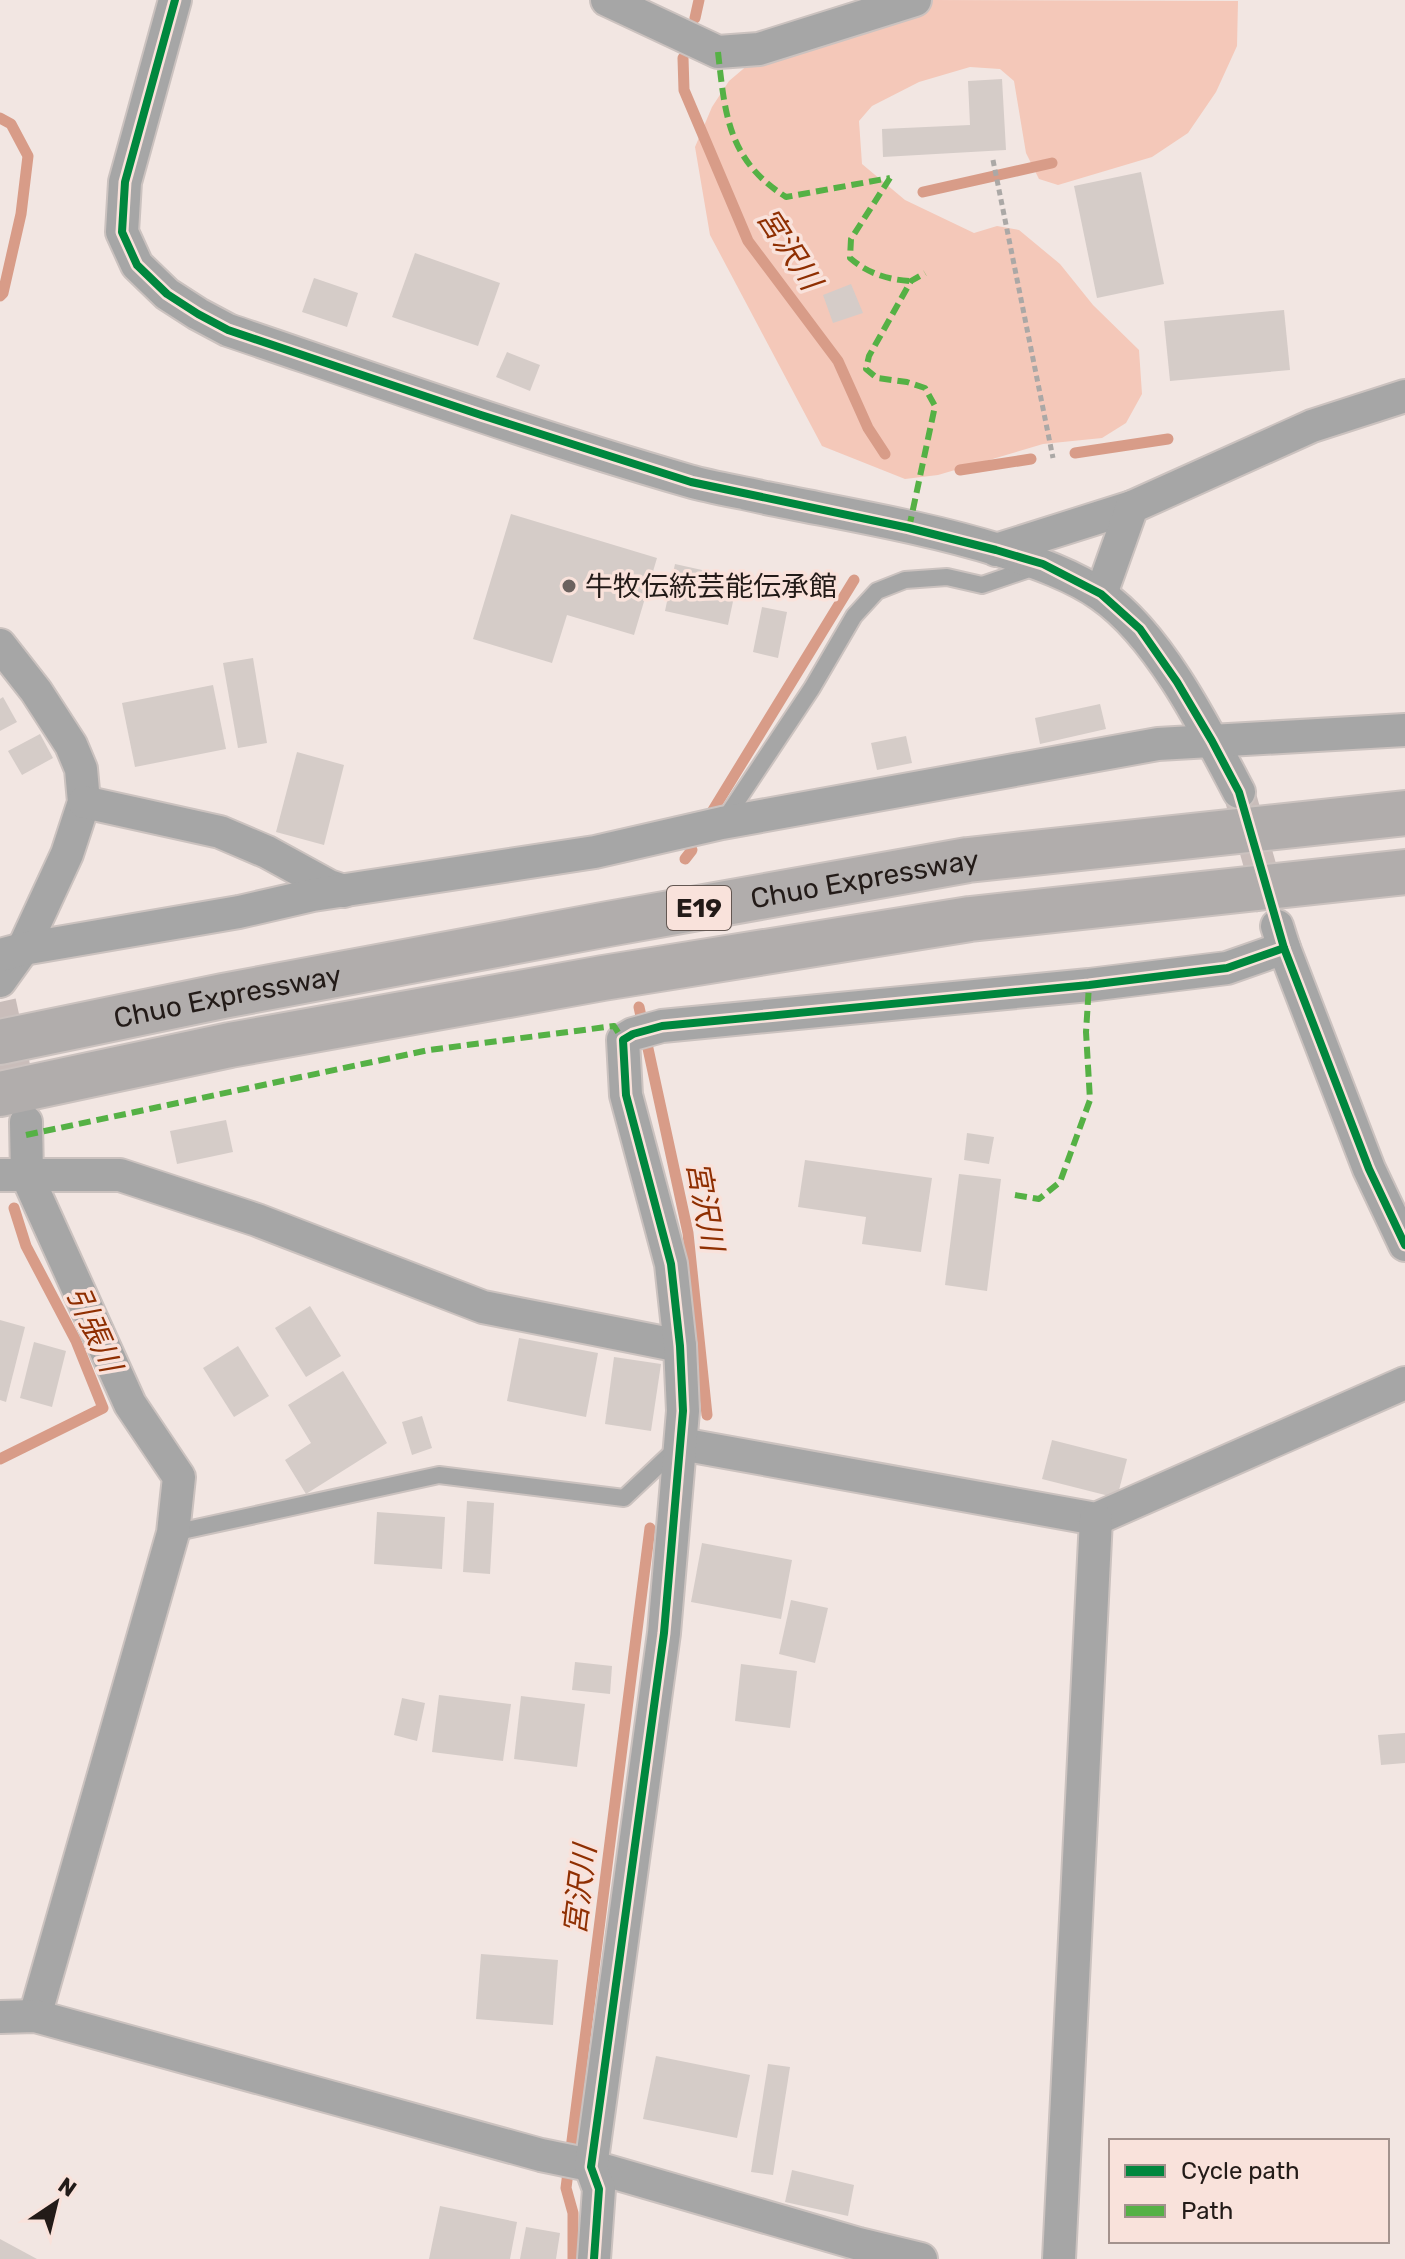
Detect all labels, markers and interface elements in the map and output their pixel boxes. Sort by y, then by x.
water label: 宮沢川 [749,201,830,299]
place label: 牛牧伝統芸能伝承館 [585,570,837,603]
marker: 牛牧伝統芸能伝承館 [560,577,578,595]
street label: Chuo Expressway [748,842,980,915]
road number: E19 [667,886,731,930]
street label: Chuo Expressway [111,958,344,1035]
water label: 宮沢川 [679,1159,731,1256]
water label: 引張川 [59,1281,130,1380]
water label: 宮沢川 [557,1840,604,1937]
legend [1109,2139,1389,2243]
text: Cycle path [1181,2157,1300,2185]
north arrow [16,2163,96,2243]
text: N [53,2171,81,2203]
text: Path [1181,2197,1233,2225]

